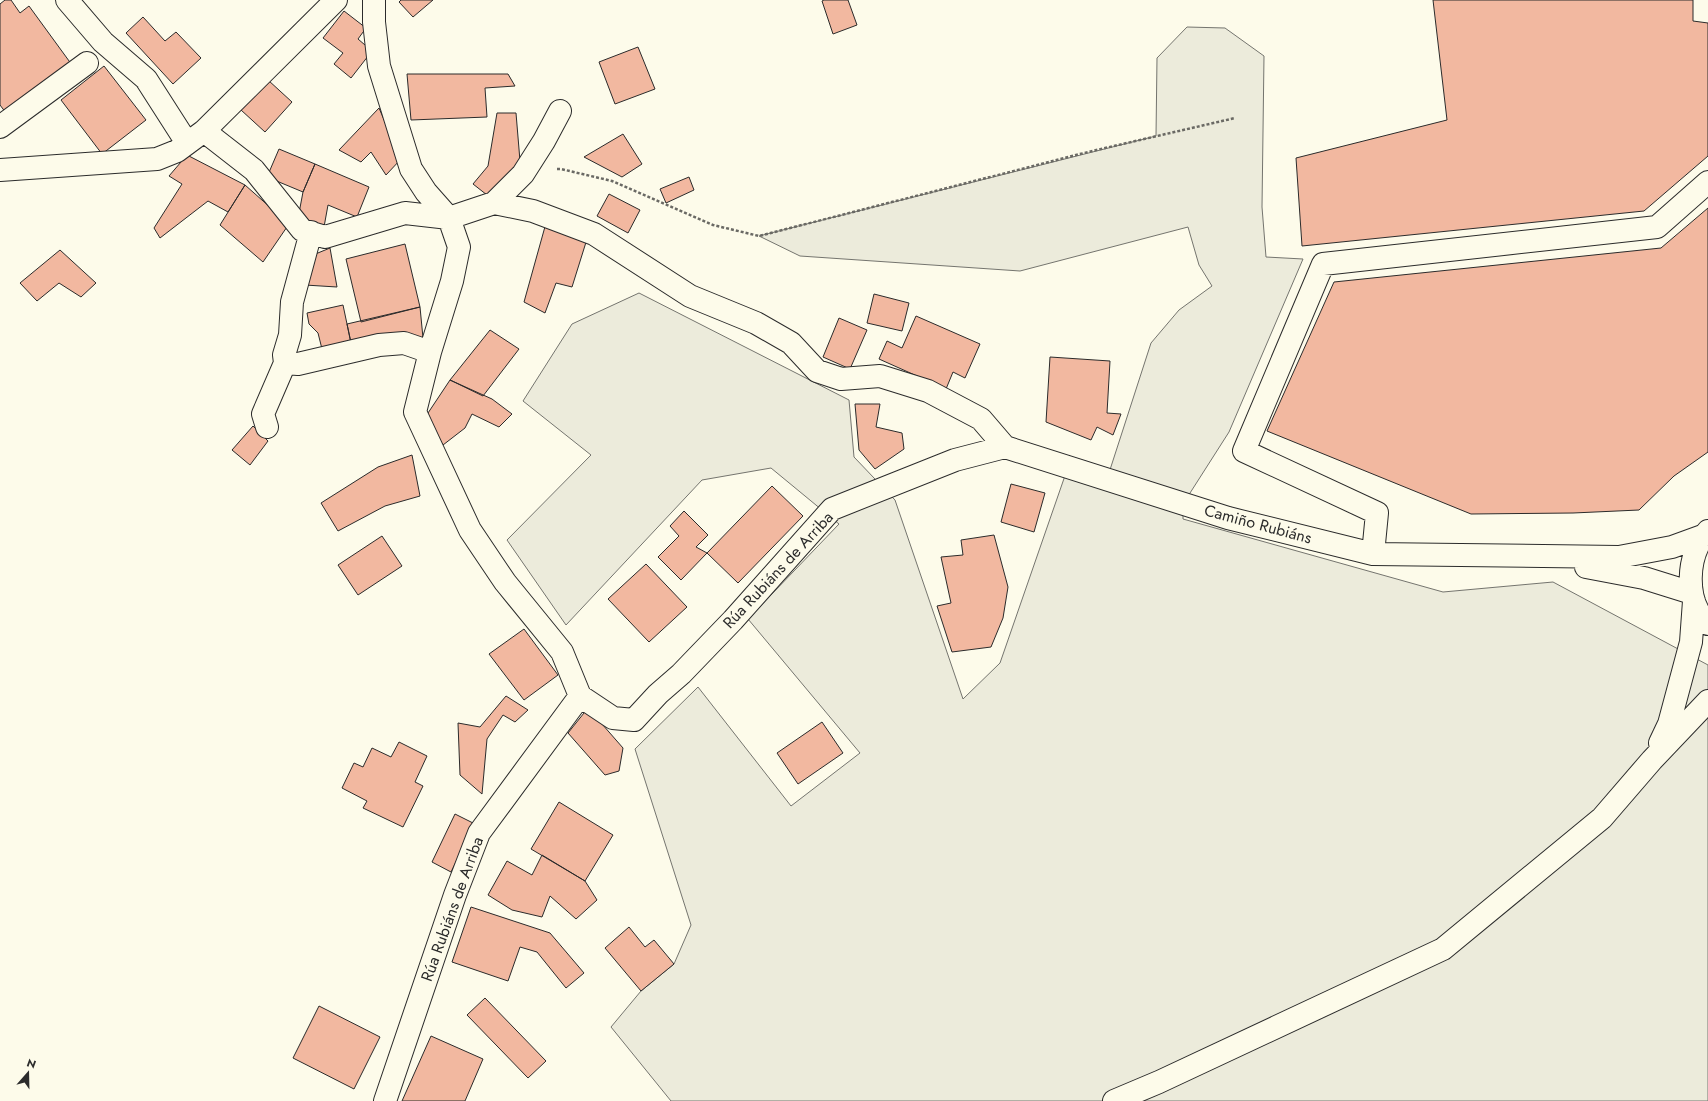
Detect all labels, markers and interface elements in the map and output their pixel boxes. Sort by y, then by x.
street label: Camiño Rubiáns [1202,499,1314,549]
street label: Rúa Rubiáns de Arriba [718,506,838,634]
street label: Rúa Rubiáns de Arriba [415,833,489,985]
north arrow [8,1053,48,1093]
text: N [25,1055,38,1073]

